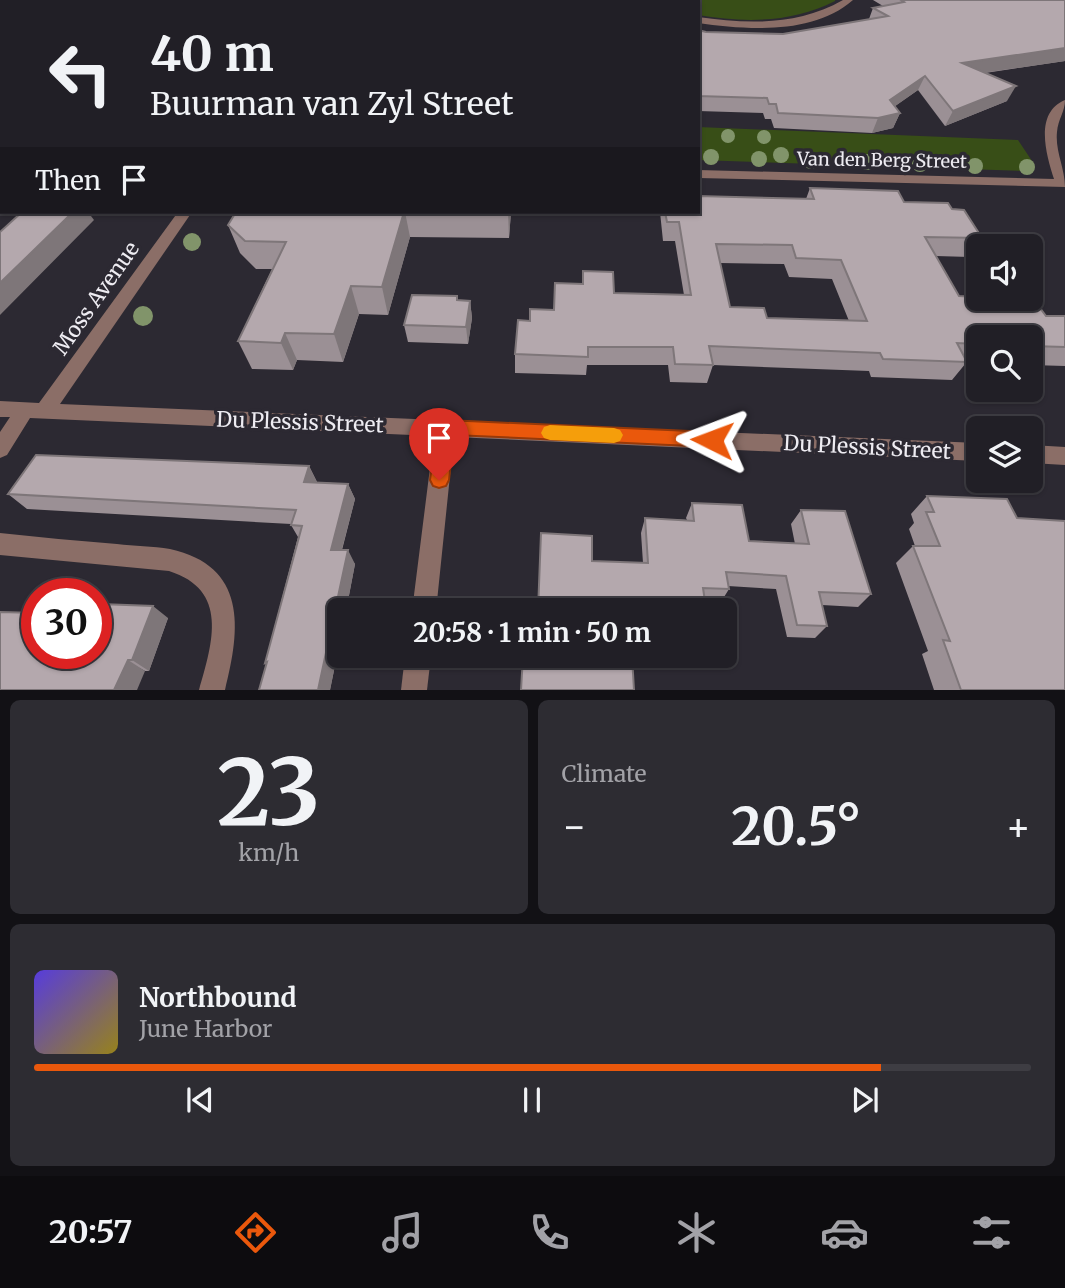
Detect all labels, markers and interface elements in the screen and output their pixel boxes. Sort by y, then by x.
text: 40 m [150,23,274,84]
icon: left [35,28,126,119]
text: Buurman van Zyl Street [150,84,513,124]
street label: Van den Berg Street [796,147,967,173]
icon: arrive [115,161,153,199]
text: Then [35,164,101,197]
map controls [966,234,1043,493]
button: sound [966,234,1043,311]
street label: Moss Avenue [47,236,145,360]
button: search [966,325,1043,402]
position arrow [675,403,749,477]
street label: Du Plessis Street [216,406,384,438]
pin [409,408,469,480]
button: layers [966,416,1043,493]
icon: arrive [420,419,458,457]
street label: Du Plessis Street [783,429,951,465]
speed limit sign: 30 [21,578,112,669]
text: 20:58 · 1 min · 50 m [413,616,651,649]
text: 23 [217,735,320,850]
text: Climate [562,759,647,788]
text: 20.5° [731,794,861,859]
text: − [562,803,587,850]
text: + [1006,803,1031,850]
text: km/h [238,838,299,867]
text: Northbound [139,981,297,1014]
text: June Harbor [139,1014,272,1043]
icon: previous [181,1081,219,1119]
icon: pause [513,1081,551,1119]
icon: next [846,1081,884,1119]
icon: directions [231,1208,280,1257]
icon: music [378,1208,427,1257]
icon: phone [525,1208,574,1257]
icon: climate [672,1208,721,1257]
icon: car [820,1208,869,1257]
icon: filters [967,1208,1016,1257]
text: 20:57 [49,1212,132,1252]

